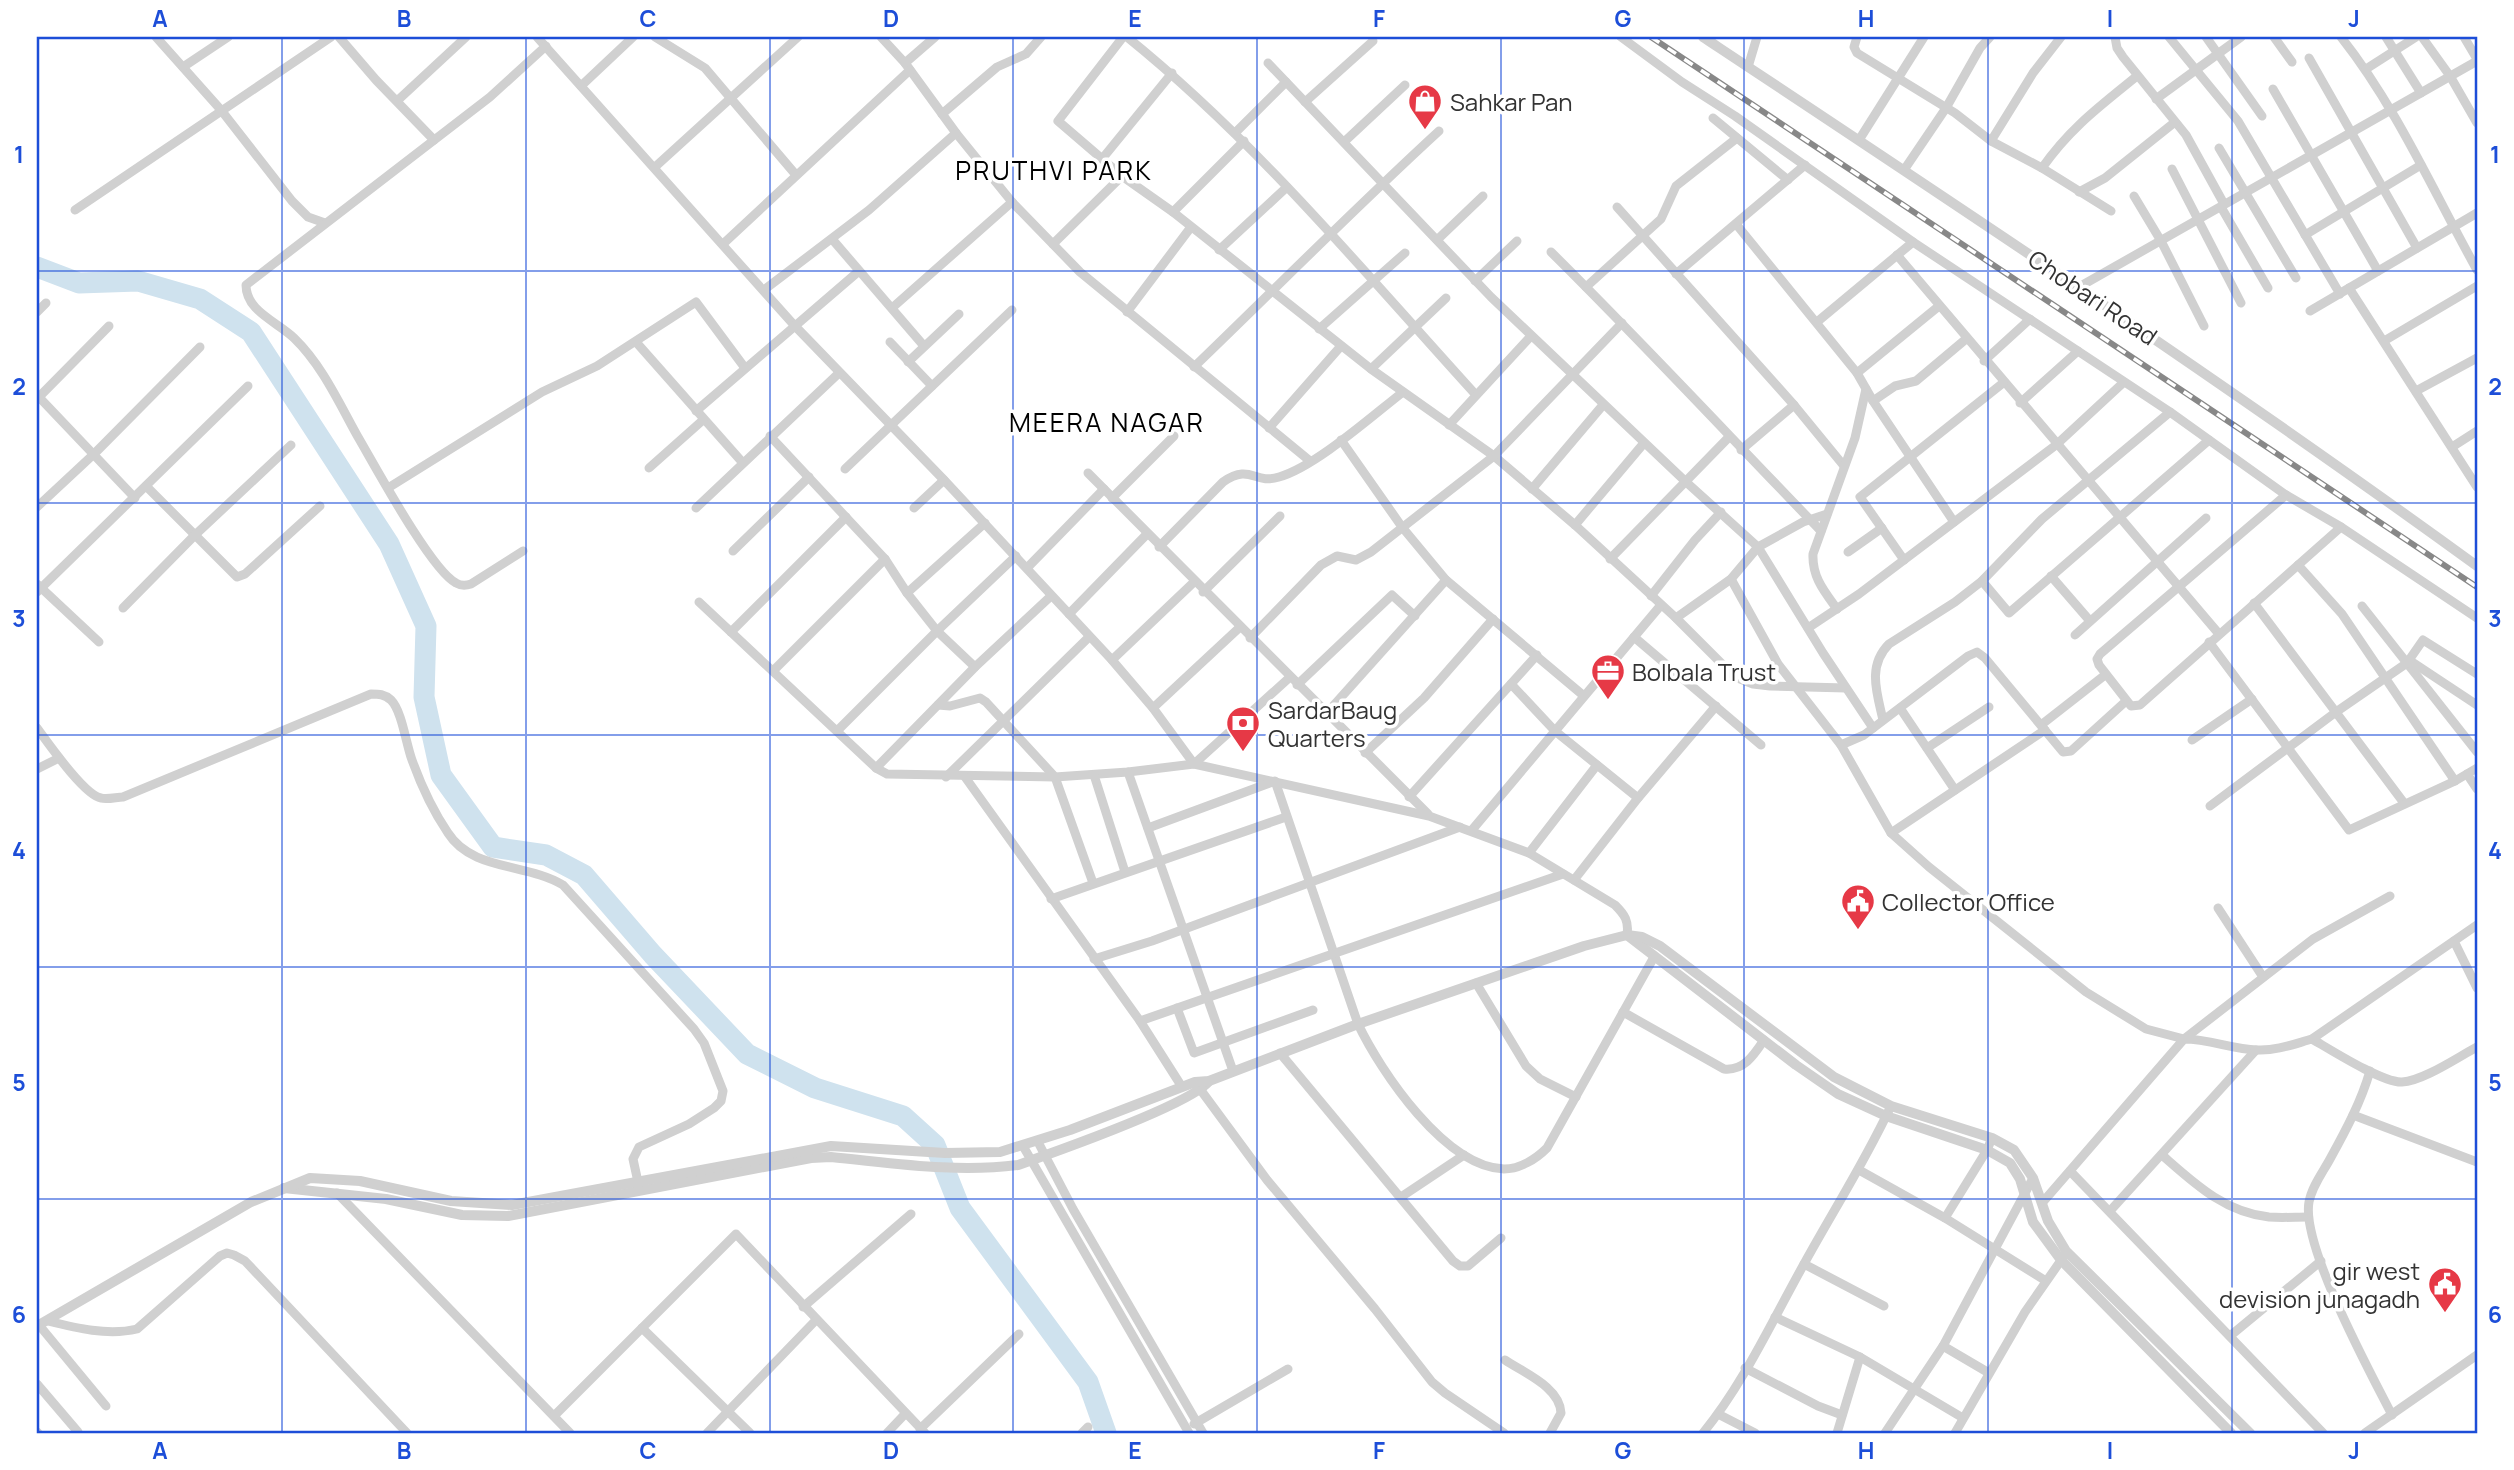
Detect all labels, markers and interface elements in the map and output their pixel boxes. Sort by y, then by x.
text: A [152,2,168,34]
text: B [397,2,411,34]
text: C [640,2,657,34]
text: D [883,2,899,34]
text: E [1128,2,1142,34]
text: F [1373,2,1385,34]
text: G [1615,2,1632,34]
text: H [1858,2,1874,34]
text: I [2107,2,2113,34]
text: J [2348,2,2360,34]
shop icon: Sahkar Pan [1406,82,1444,131]
place label: Sahkar Pan [1450,85,1573,118]
text: 1 [14,138,24,170]
text: 1 [2490,138,2500,170]
district label: PRUTHVI PARK [955,152,1153,188]
street label: Chobari Road [2022,242,2164,352]
text: 2 [12,370,26,402]
text: 2 [2488,370,2502,402]
district label: MEERA NAGAR [1009,404,1205,440]
text: 3 [12,602,26,634]
text: 3 [2488,602,2502,634]
office icon: Bolbala Trust [1589,652,1627,701]
place label: Bolbala Trust [1632,655,1776,688]
place label: SardarBaug Quarters [1268,693,1397,754]
bank icon: SardarBaug Quarters [1224,704,1262,753]
text: 4 [12,834,26,866]
text: 4 [2488,834,2502,866]
public building icon: Collector Office [1839,882,1877,931]
place label: Collector Office [1882,885,2055,918]
text: 5 [12,1066,26,1098]
text: 5 [2488,1066,2502,1098]
place label: gir west devision junagadh [2219,1254,2420,1315]
public building icon: gir west devision junagadh [2426,1265,2464,1314]
text: 6 [12,1298,26,1330]
text: 6 [2488,1298,2502,1330]
text: A [152,1434,168,1466]
text: B [397,1434,411,1466]
text: C [640,1434,657,1466]
text: D [883,1434,899,1466]
text: E [1128,1434,1142,1466]
text: F [1373,1434,1385,1466]
text: G [1615,1434,1632,1466]
text: H [1858,1434,1874,1466]
text: I [2107,1434,2113,1466]
text: J [2348,1434,2360,1466]

